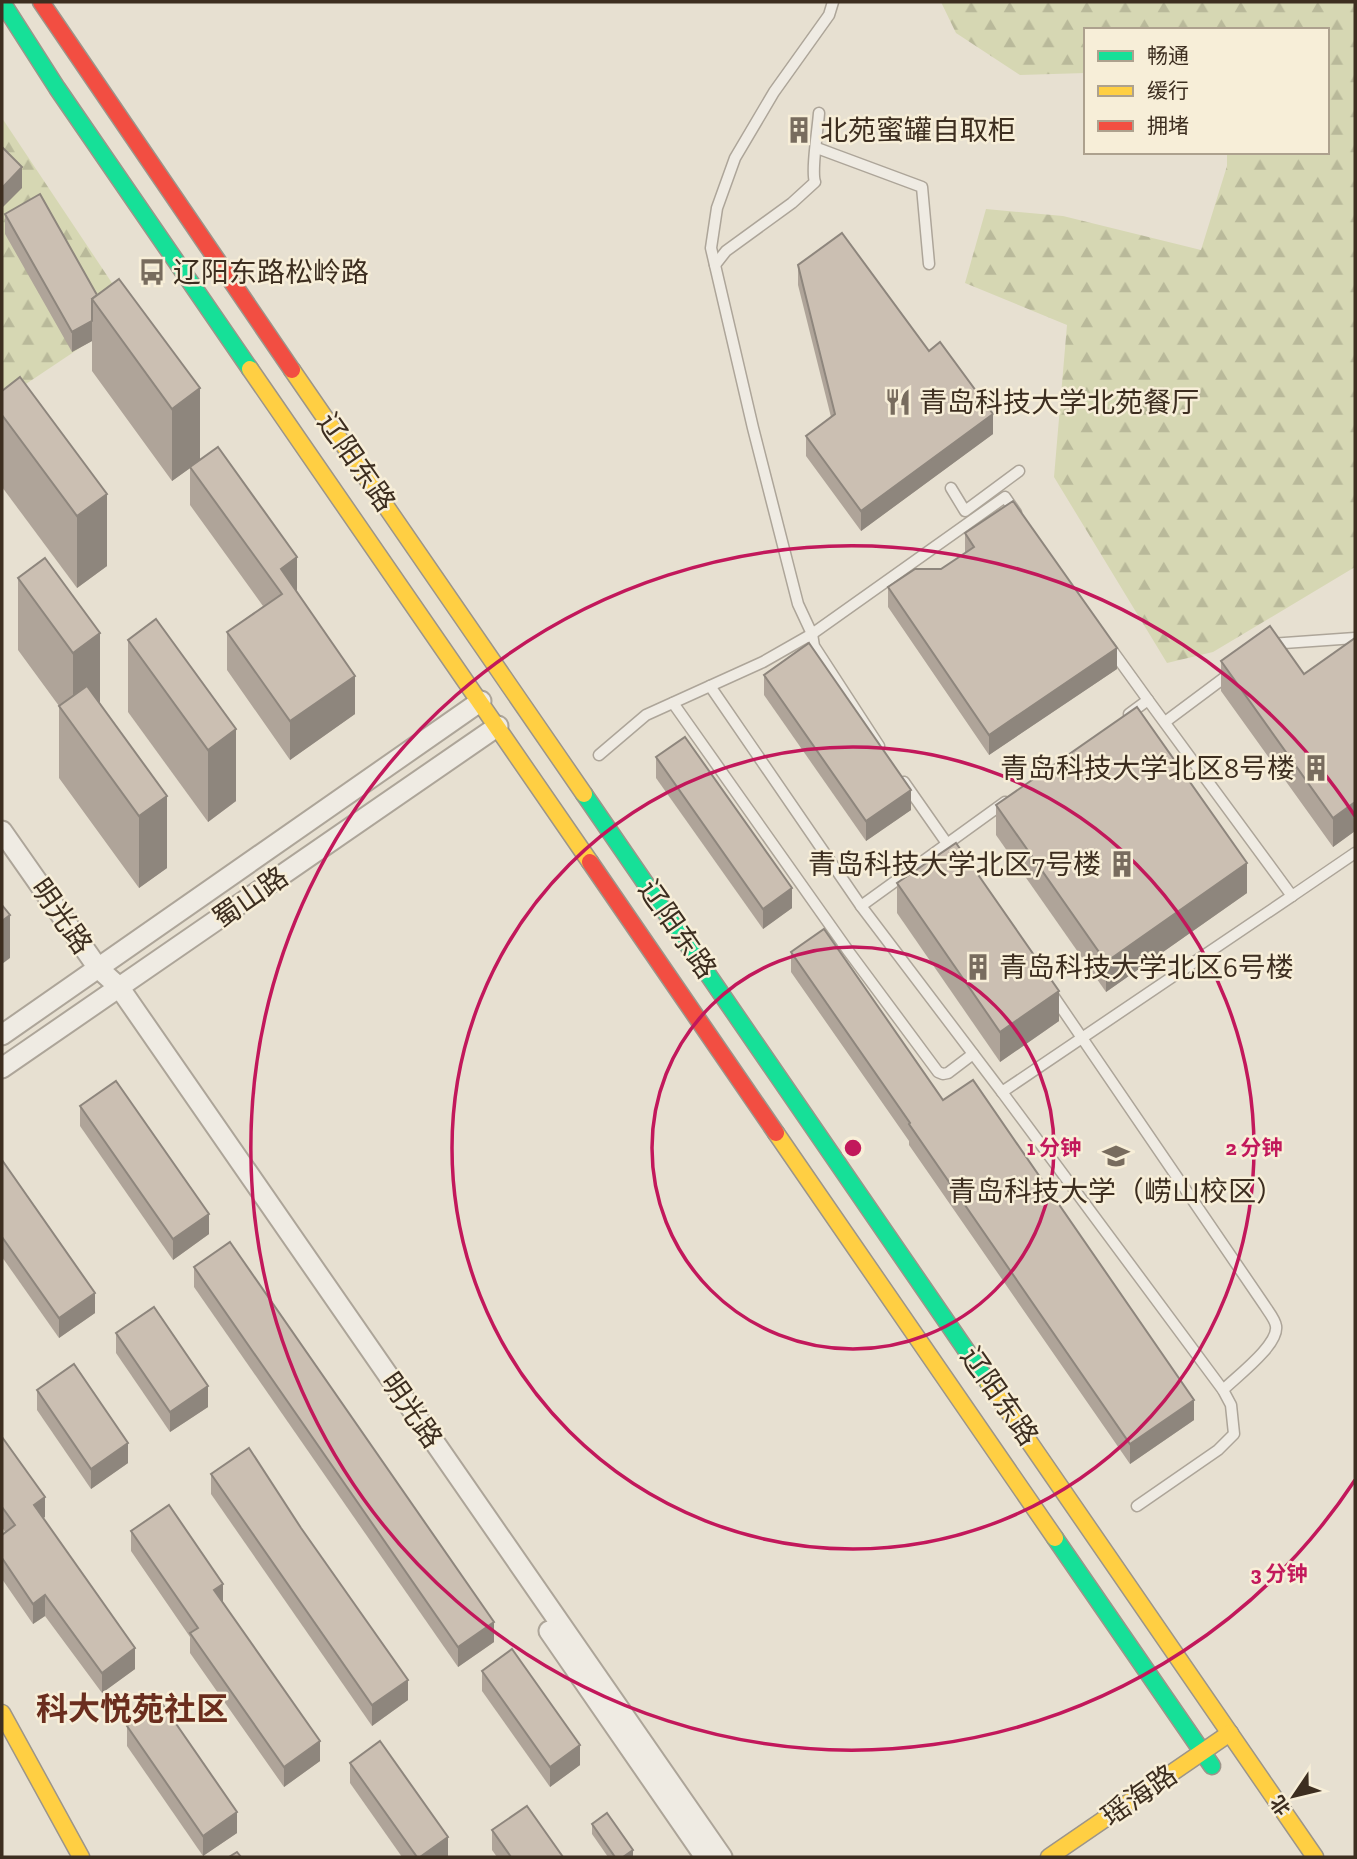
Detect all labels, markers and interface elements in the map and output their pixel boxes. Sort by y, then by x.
legend [1084,28,1329,154]
text: 畅通 [1147,43,1189,68]
text: 缓行 [1147,78,1189,103]
text: 拥堵 [1147,113,1189,138]
place label: 北苑蜜罐自取柜 [820,114,1016,147]
building icon: 北苑蜜罐自取柜 [784,115,814,145]
place label: 辽阳东路松岭路 [173,256,369,289]
bus stop icon: 辽阳东路松岭路 [137,257,167,287]
place label: 青岛科技大学北苑餐厅 [919,386,1199,419]
restaurant icon: 青岛科技大学北苑餐厅 [883,387,913,417]
street label: 辽阳东路 [311,407,402,518]
place label: 青岛科技大学北区8号楼 [1000,752,1295,785]
building icon: 青岛科技大学北区8号楼 [1301,753,1331,783]
place label: 青岛科技大学北区7号楼 [808,848,1101,881]
building icon: 青岛科技大学北区7号楼 [1107,849,1137,879]
street label: 蜀山路 [206,860,294,935]
street label: 明光路 [24,872,99,960]
street label: 辽阳东路 [632,874,723,985]
place label: 青岛科技大学北区6号楼 [999,951,1294,984]
building icon: 青岛科技大学北区6号楼 [963,952,993,982]
text: 1 分钟 [1027,1135,1081,1160]
text: 2 分钟 [1225,1135,1283,1160]
centre of rings [841,1136,865,1160]
school or university icon: 青岛科技大学（崂山校区） [1101,1141,1131,1171]
place label: 青岛科技大学（崂山校区） [948,1175,1284,1208]
street label: 辽阳东路 [954,1341,1045,1452]
street label: 明光路 [374,1366,449,1454]
text: 3 分钟 [1250,1561,1308,1586]
district label: 科大悦苑社区 [36,1690,228,1728]
street label: 瑶海路 [1095,1758,1183,1833]
north arrow [1259,1761,1329,1831]
text: 北 [1266,1791,1295,1820]

